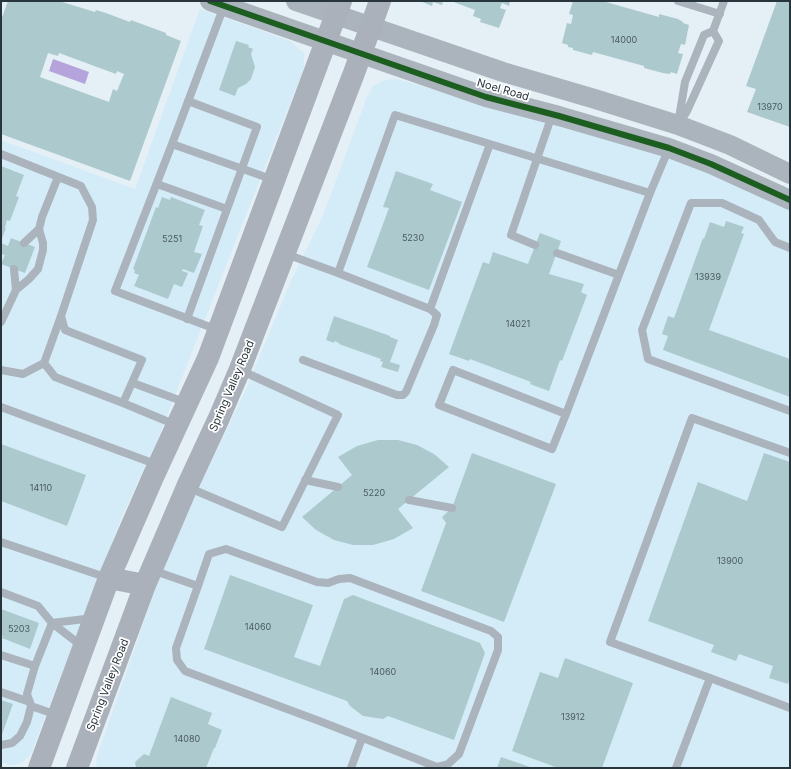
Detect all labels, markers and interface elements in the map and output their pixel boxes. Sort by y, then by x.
house number: 14000 [611,35,637,45]
street label: Noel Road [475,76,531,104]
house number: 13970 [757,102,783,112]
house number: 5230 [402,233,424,243]
house number: 5251 [162,234,182,244]
house number: 13939 [695,272,721,282]
house number: 14021 [506,319,530,329]
street label: Spring Valley Road [207,338,257,434]
house number: 14110 [30,483,52,493]
house number: 5220 [363,488,385,498]
house number: 13900 [717,556,743,566]
house number: 14060 [245,622,271,632]
house number: 5203 [8,624,30,634]
street label: Spring Valley Road [84,637,132,733]
house number: 14060 [370,667,396,677]
house number: 13912 [561,712,585,722]
house number: 14080 [174,734,200,744]

